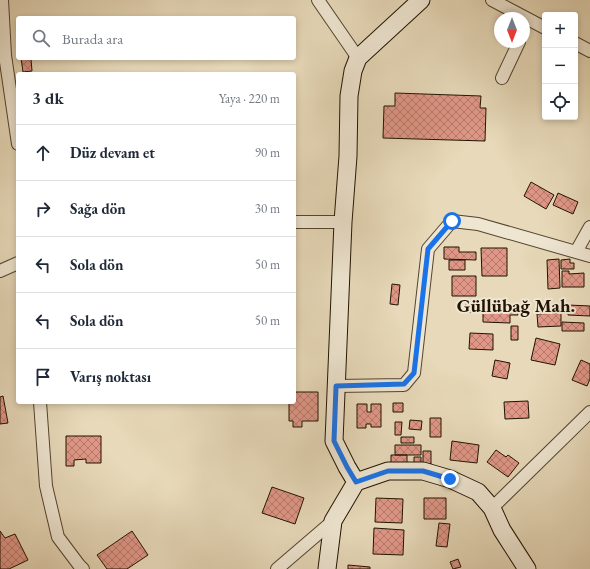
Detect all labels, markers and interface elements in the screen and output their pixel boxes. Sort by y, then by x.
north arrow [494,12,530,48]
map controls [542,12,578,120]
button: + [542,12,578,48]
search box [16,16,296,60]
icon: search [30,27,52,49]
text: Burada ara [62,29,123,48]
button: − [542,48,578,84]
button: locate [542,84,578,120]
text: 3 dk [32,87,64,109]
text: Yaya · 220 m [219,90,280,107]
icon: ahead [32,142,54,164]
text: Düz devam et [70,143,155,162]
text: 90 m [255,144,280,161]
icon: right [32,198,54,220]
text: Sağa dön [70,199,126,218]
text: 30 m [255,200,280,217]
route start [443,212,461,230]
icon: left [32,254,54,276]
text: Sola dön [70,255,123,274]
text: 50 m [255,256,280,273]
district label: Güllübağ Mah. [457,293,575,318]
icon: left [32,310,54,332]
text: Sola dön [70,311,123,330]
text: 50 m [255,312,280,329]
icon: arrive [32,366,54,388]
text: Varış noktası [70,367,151,386]
route end [441,470,459,488]

